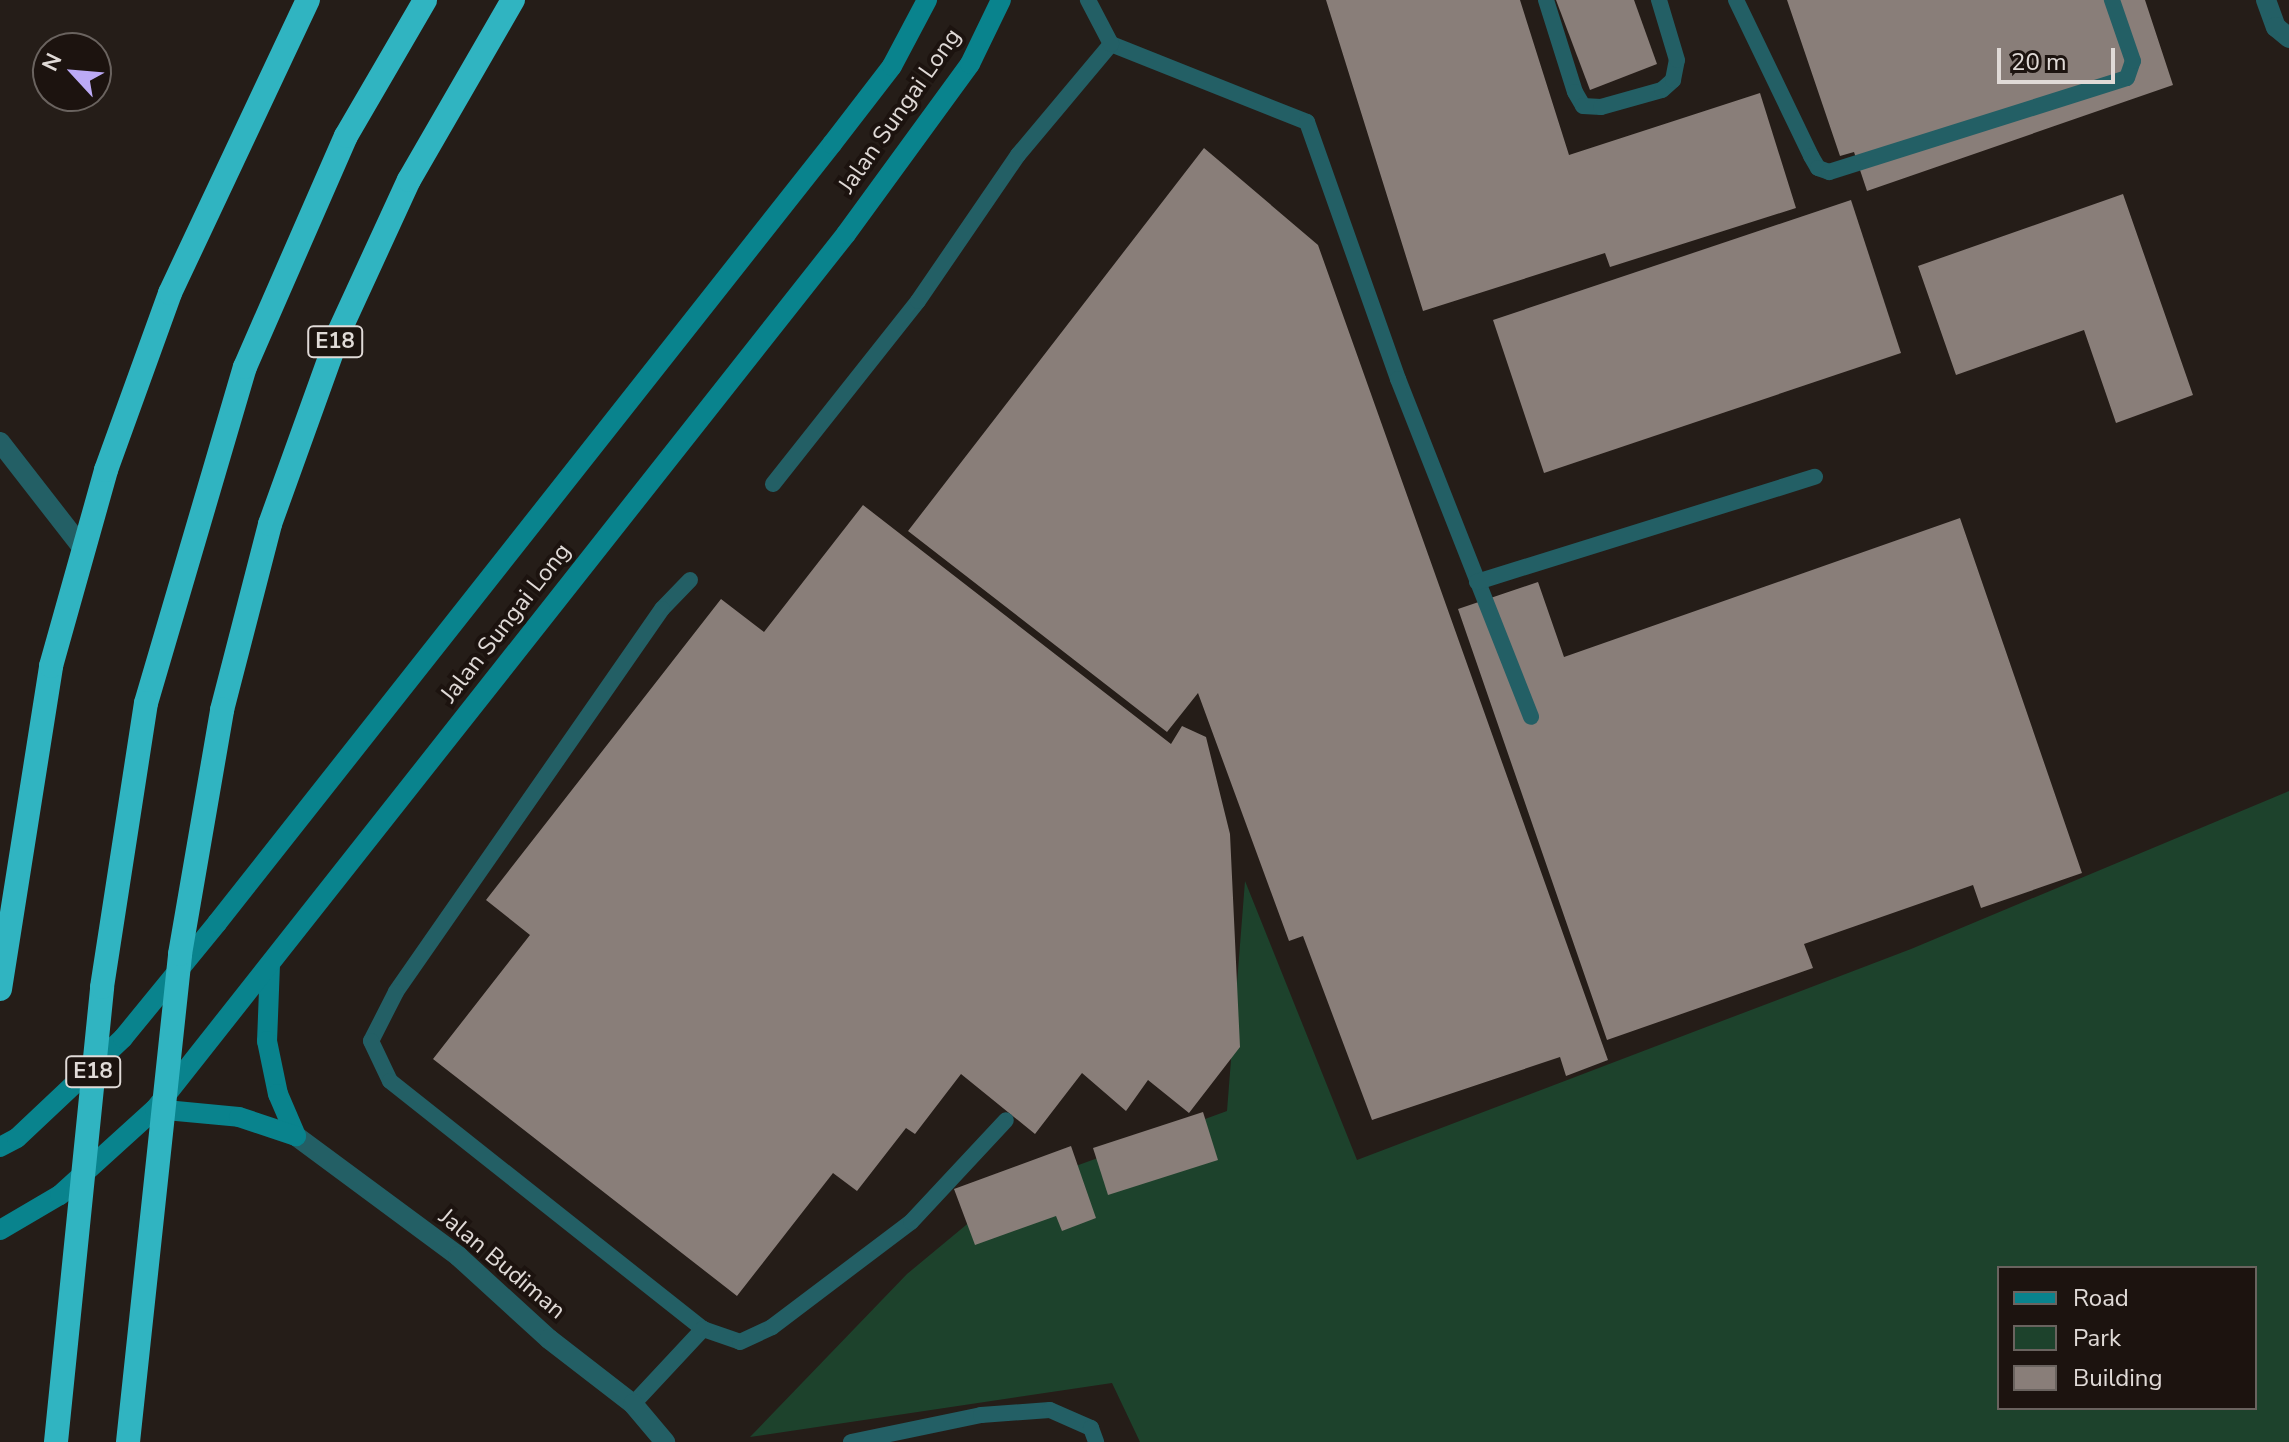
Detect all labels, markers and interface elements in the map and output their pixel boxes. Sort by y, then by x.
street label: Jalan Sungai Long [832,23,968,199]
north arrow [32,32,112,112]
scale bar [2001,32,2119,82]
text: 20 m [2011,46,2067,78]
text: N [35,48,69,76]
road number: E18 [307,324,363,360]
street label: Jalan Sungai Long [435,538,577,708]
road number: E18 [65,1054,121,1090]
street label: Jalan Budiman [433,1203,571,1325]
legend [1997,1266,2257,1410]
text: Road [2073,1282,2129,1314]
text: Park [2073,1322,2121,1354]
text: Building [2073,1362,2163,1394]

